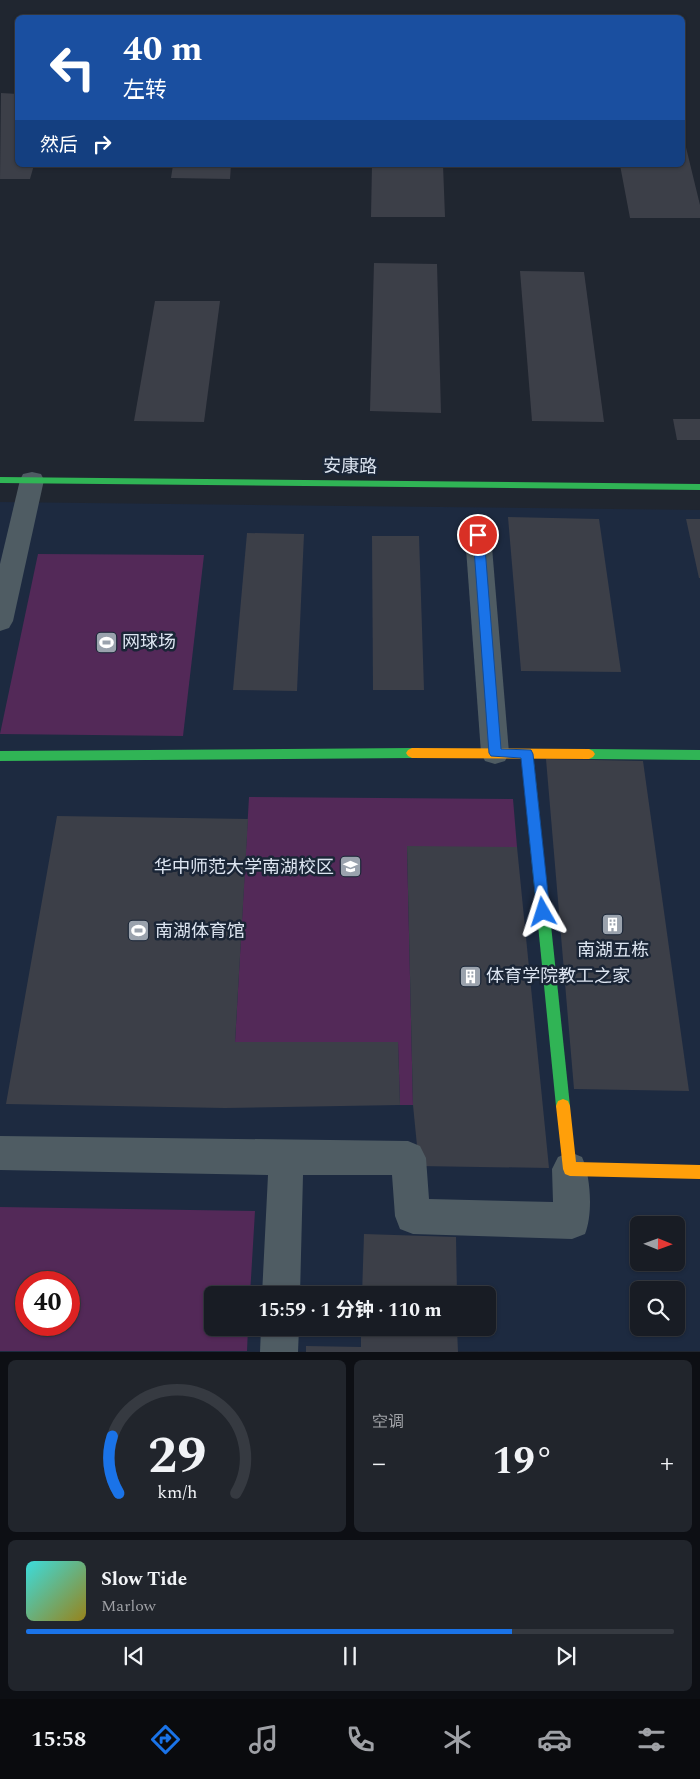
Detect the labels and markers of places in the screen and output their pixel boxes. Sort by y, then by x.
pin [457,514,499,556]
place label: 网球场 [122,629,176,656]
sports icon: 网球场 [94,630,118,654]
place label: 华中师范大学南湖校区 [154,854,334,881]
school or university icon: 华中师范大学南湖校区 [338,855,362,879]
building icon: 南湖五栋 [601,913,625,937]
place label: 南湖体育馆 [155,918,245,945]
sports icon: 南湖体育馆 [127,919,151,943]
place label: 南湖五栋 [577,937,649,964]
place label: 体育学院教工之家 [486,963,630,990]
building icon: 体育学院教工之家 [458,964,482,988]

